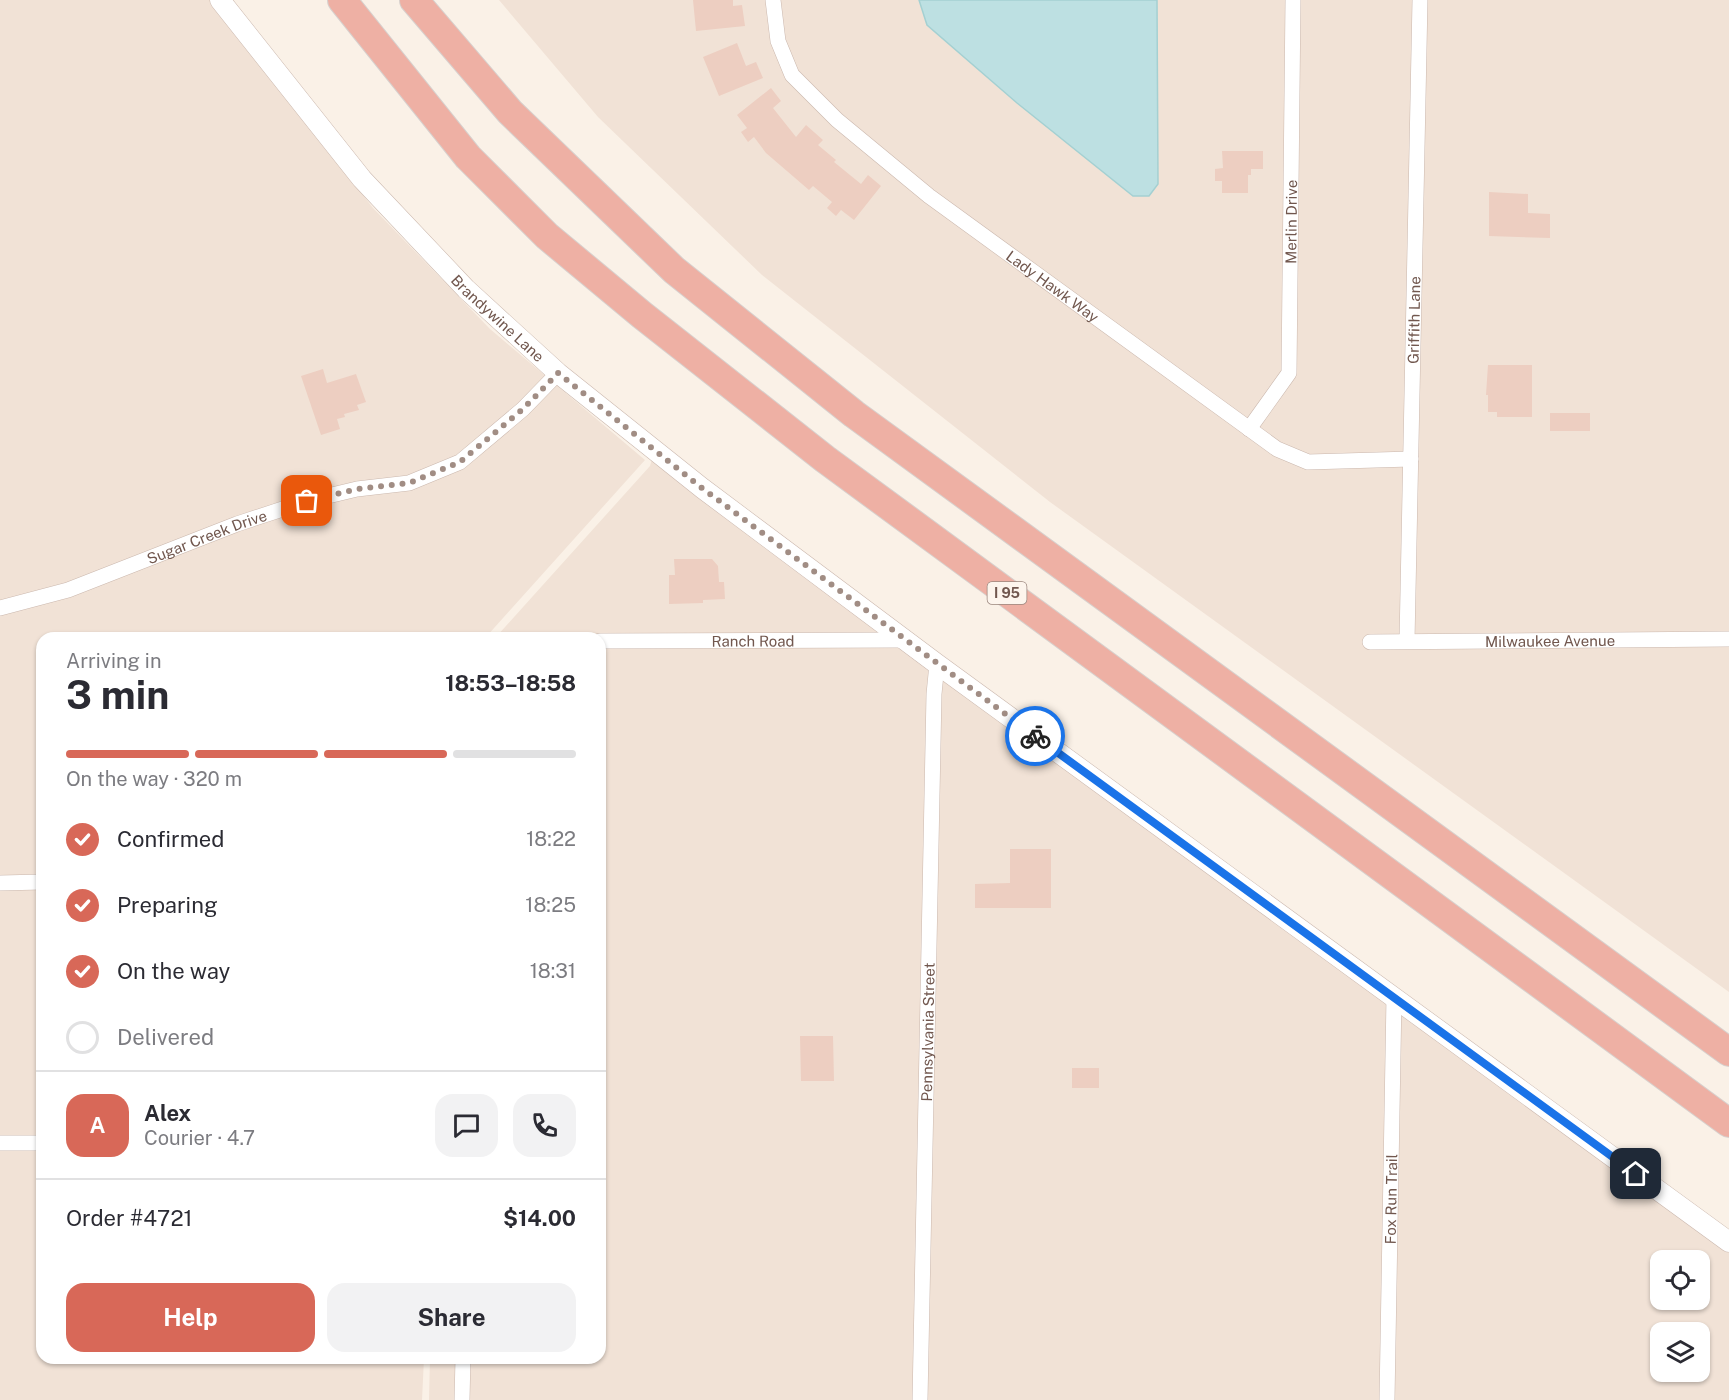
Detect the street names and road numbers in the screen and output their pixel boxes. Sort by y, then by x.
street label: Merlin Drive [1282,180,1300,264]
street label: Lady Hawk Way [1003,247,1102,325]
street label: Brandywine Lane [448,271,548,365]
street label: Griffith Lane [1404,276,1423,364]
street label: Sugar Creek Drive [144,506,269,567]
road number: I 95 [988,582,1026,604]
street label: Milwaukee Avenue [1485,631,1615,650]
street label: Ranch Road [712,632,794,649]
street label: Pennsylvania Street [917,962,937,1102]
street label: Fox Run Trail [1381,1154,1400,1244]

